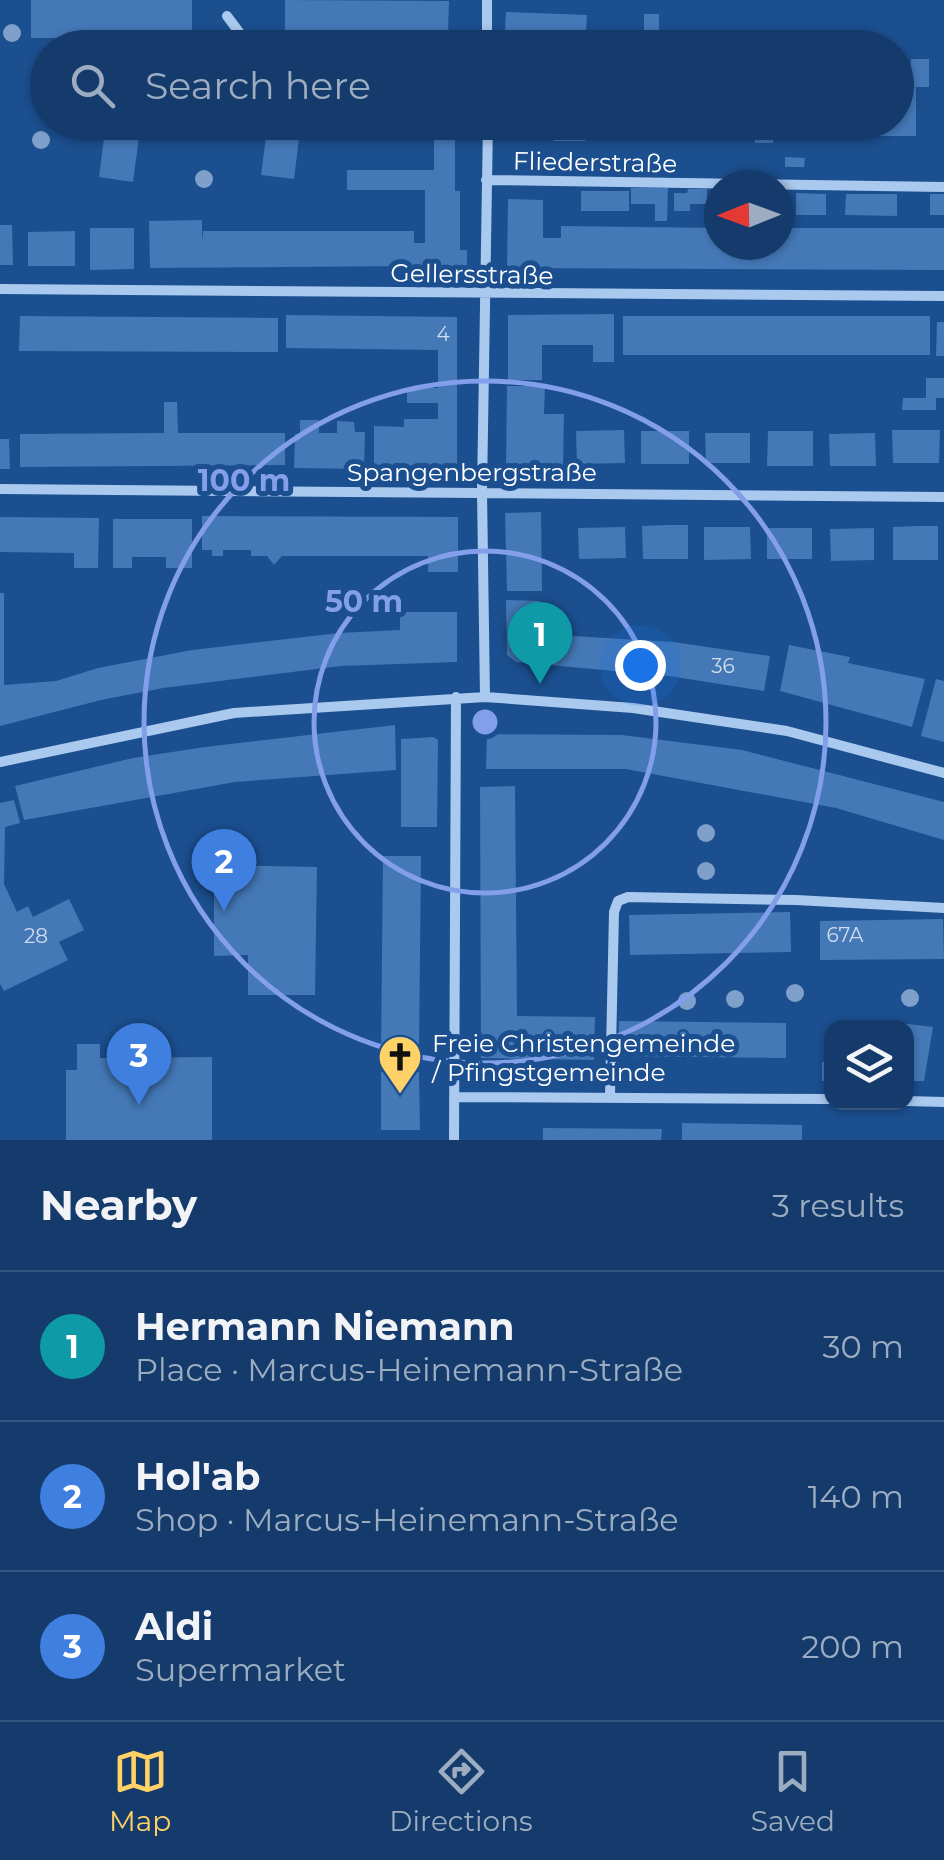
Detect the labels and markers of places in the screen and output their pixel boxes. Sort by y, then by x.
pin: 1 [508,602,572,684]
centre of rings [467,704,503,740]
pin: 2 [192,828,256,911]
pin: 3 [106,1022,172,1105]
place label: Freie Christengemeinde / Pfingstgemeinde [431,1028,735,1087]
church icon: Freie Christengemeinde / Pfingstgemeinde [377,1034,423,1095]

